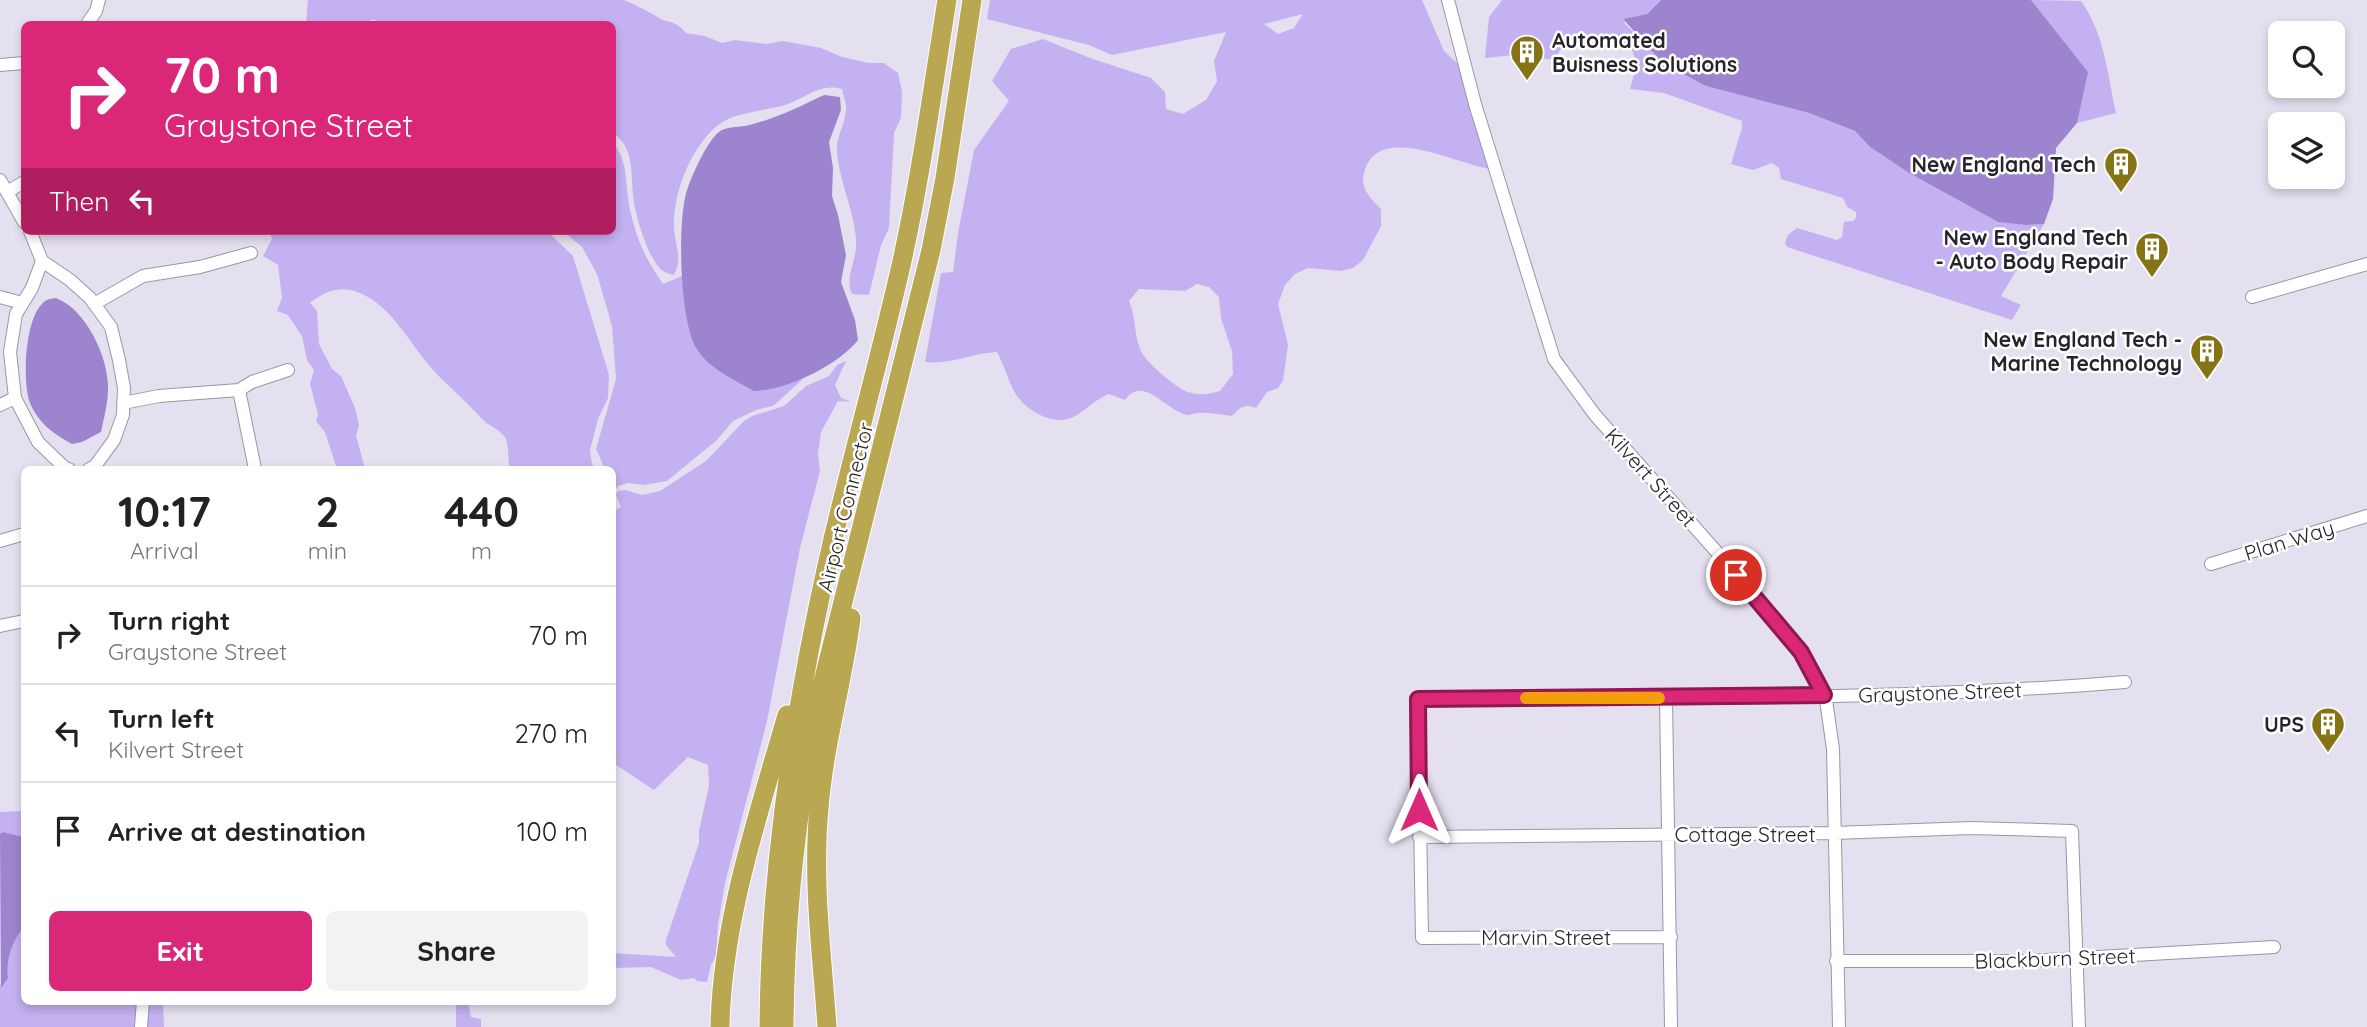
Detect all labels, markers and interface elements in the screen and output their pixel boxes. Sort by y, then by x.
map controls [2268,21,2345,189]
button: search [2268,21,2345,98]
place label: Automated Buisness Solutions [1552,27,1737,77]
building icon: Automated Buisness Solutions [1508,33,1546,82]
text: 70 m [164,44,280,105]
icon: right [49,49,140,140]
text: Graystone Street [164,105,413,145]
button: layers [2268,112,2345,189]
building icon: New England Tech [2102,145,2140,194]
place label: New England Tech [1912,151,2096,177]
icon: left [123,182,161,220]
text: Then [49,185,109,218]
place label: New England Tech - Auto Body Repair [1935,224,2128,274]
building icon: New England Tech - Auto Body Repair [2133,230,2171,279]
place label: New England Tech - Marine Technology [1983,326,2182,376]
building icon: New England Tech - Marine Technology [2188,332,2226,381]
street label: Airport Connector [811,420,879,594]
street label: Kilvert Street [1600,422,1702,532]
text: 10:17 [118,485,211,538]
text: 2 [315,485,339,538]
text: 440 [444,485,519,538]
street label: Plan Way [2241,514,2337,566]
text: Arrival [130,536,199,565]
text: min [308,536,347,565]
text: m [471,536,492,565]
pin [1706,545,1766,605]
icon: arrive [1717,556,1755,594]
text: Turn right [108,604,230,637]
icon: right [49,616,87,654]
text: 70 m [528,619,588,652]
text: Graystone Street [108,637,287,666]
street label: Graystone Street [1858,676,2022,708]
text: Turn left [108,702,215,735]
building icon: UPS [2309,705,2347,754]
place label: UPS [2264,711,2304,737]
icon: left [49,714,87,752]
text: 270 m [514,717,588,750]
text: Kilvert Street [108,735,244,764]
position arrow [1382,773,1456,847]
icon: arrive [49,812,87,850]
text: Arrive at destination [108,815,366,848]
text: 100 m [517,815,588,848]
street label: Cottage Street [1674,821,1816,847]
button: Exit [49,911,312,991]
button: Share [326,911,588,991]
street label: Marvin Street [1481,924,1611,950]
street label: Blackburn Street [1974,942,2136,974]

